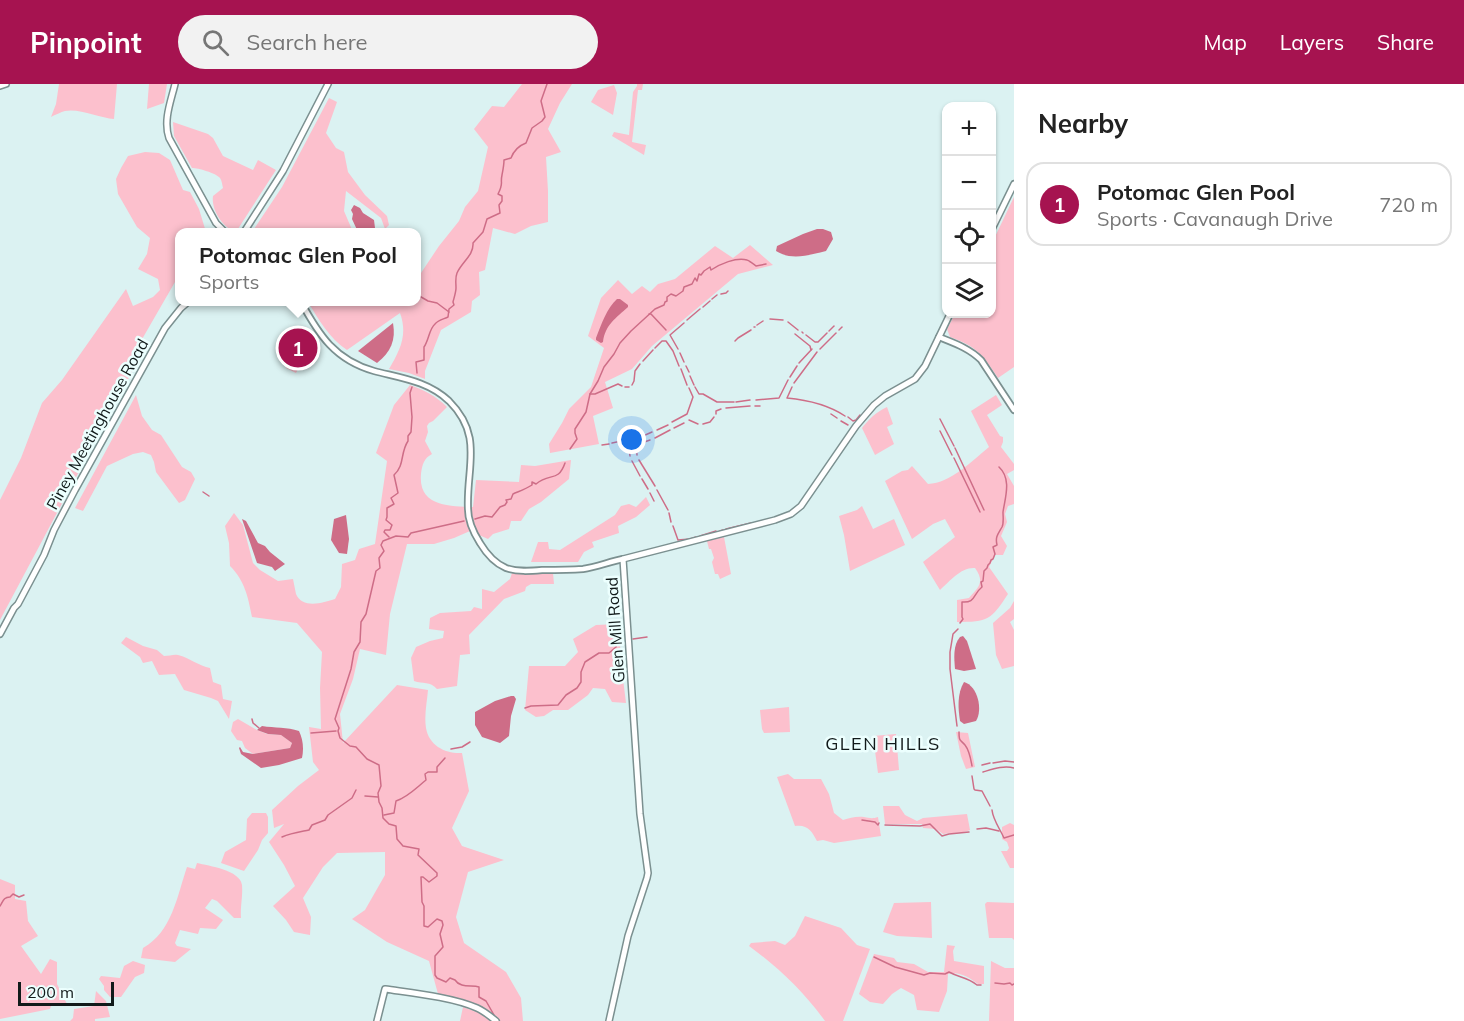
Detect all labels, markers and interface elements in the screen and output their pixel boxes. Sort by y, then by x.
search box [178,15,598,69]
text: Pinpoint [30,25,142,60]
icon: search [199,26,232,59]
text: Search here [247,28,368,56]
text: Map [1204,29,1247,55]
text: Layers [1280,29,1344,55]
text: Share [1377,29,1434,55]
map controls [942,102,996,318]
button: + [942,102,996,156]
text: Nearby [1038,107,1128,140]
button: − [942,156,996,210]
text: Potomac Glen Pool [1097,178,1295,206]
text: 1 [1054,192,1066,217]
text: 720 m [1379,192,1438,217]
text: Sports · Cavanaugh Drive [1097,206,1333,231]
button: locate [942,210,996,264]
popup [175,228,421,306]
text: Potomac Glen Pool [199,241,397,269]
button: layers [942,264,996,318]
text: Sports [199,269,260,294]
pin: 1 [278,326,318,370]
street label: Piney Meetinghouse Road [42,335,152,513]
your location [617,425,646,454]
street label: Glen Mill Road [601,576,629,684]
district label: GLEN HILLS [825,732,941,755]
scale bar [18,979,114,1006]
text: 200 m [27,982,74,1002]

